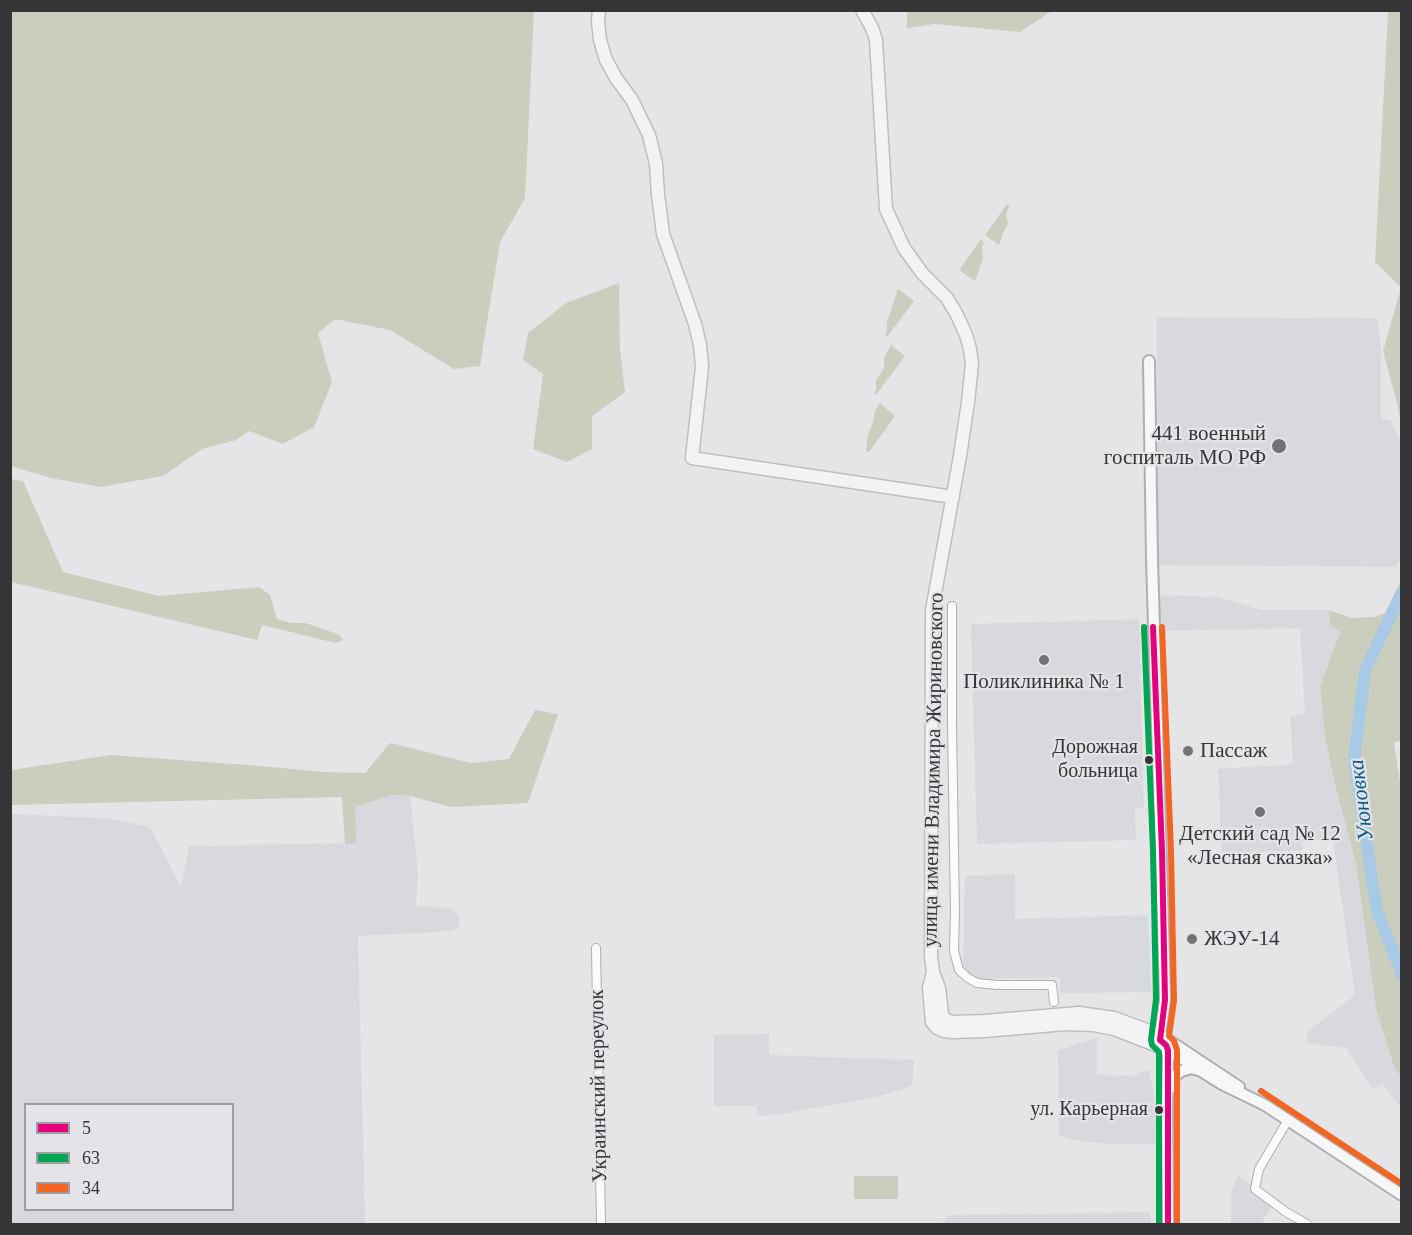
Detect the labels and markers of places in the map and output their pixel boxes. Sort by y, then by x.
place label: 441 военный госпиталь МО РФ [1104,421,1266,471]
marker: 441 военный госпиталь МО РФ [1270,437,1288,455]
marker: Поликлиника № 1 [1037,653,1051,667]
place label: Поликлиника № 1 [963,669,1125,695]
place label: Дорожная больница [1052,736,1138,783]
place label: Пассаж [1200,738,1267,764]
marker: Пассаж [1181,744,1195,758]
marker: Дорожная больница [1143,754,1155,766]
marker: Детский сад № 12 «Лесная сказка» [1253,805,1267,819]
place label: Детский сад № 12 «Лесная сказка» [1179,821,1341,871]
place label: ЖЭУ-14 [1204,926,1280,952]
marker: ЖЭУ-14 [1185,932,1199,946]
place label: ул. Карьерная [1030,1098,1148,1122]
marker: ул. Карьерная [1153,1104,1165,1116]

